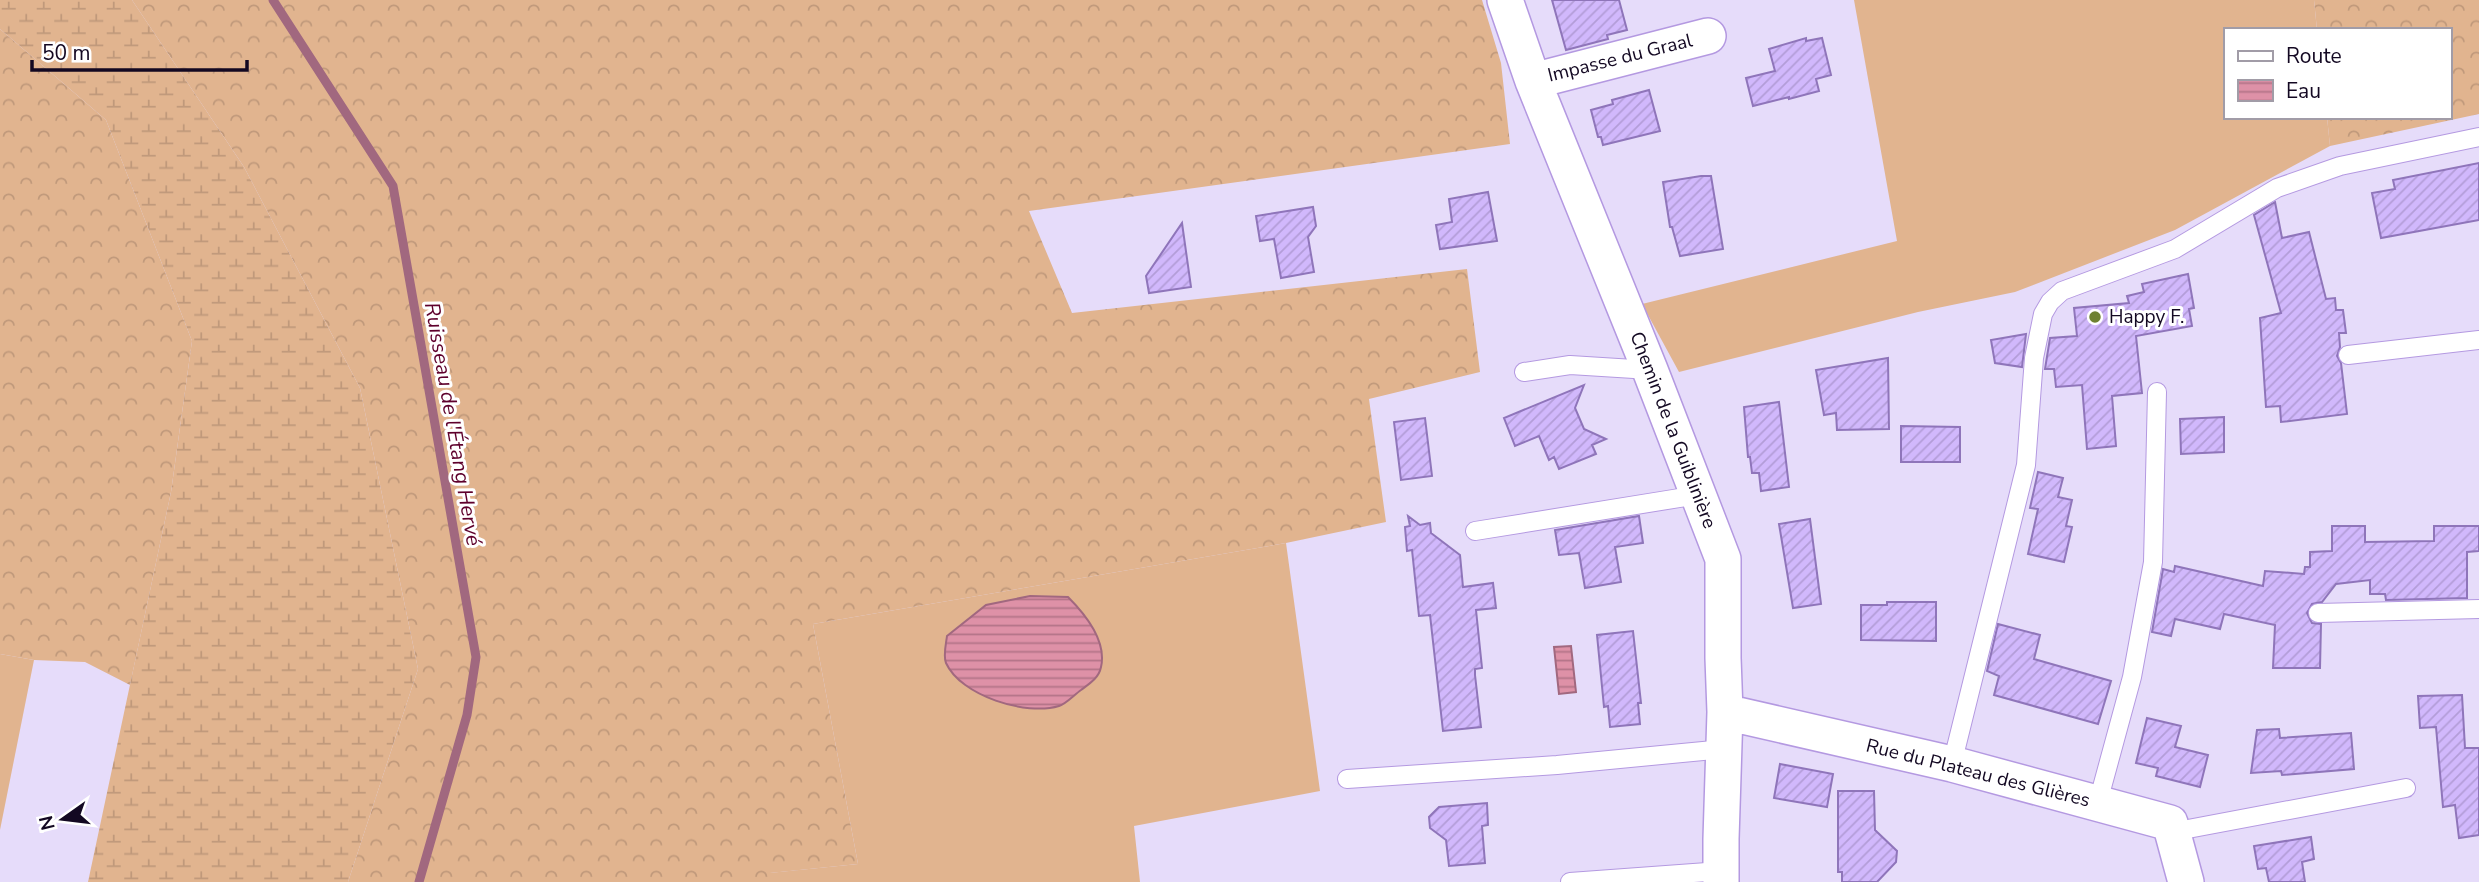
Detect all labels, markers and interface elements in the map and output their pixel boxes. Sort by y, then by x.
street label: Impasse du Graal [1545,27,1696,89]
scale bar [32,28,247,72]
legend [2224,28,2451,119]
text: 50 m [42,39,91,67]
text: Route [2286,42,2342,70]
text: Eau [2286,77,2321,105]
water label: Ruisseau de l'Étang Hervé [418,300,488,548]
place label: Happy F. [2109,304,2184,330]
marker: Happy F. [2087,309,2103,325]
street label: Chemin de la Guiblinière [1623,328,1723,532]
street label: Rue du Plateau des Glières [1863,733,2093,813]
north arrow [28,784,98,854]
text: N [33,813,62,833]

